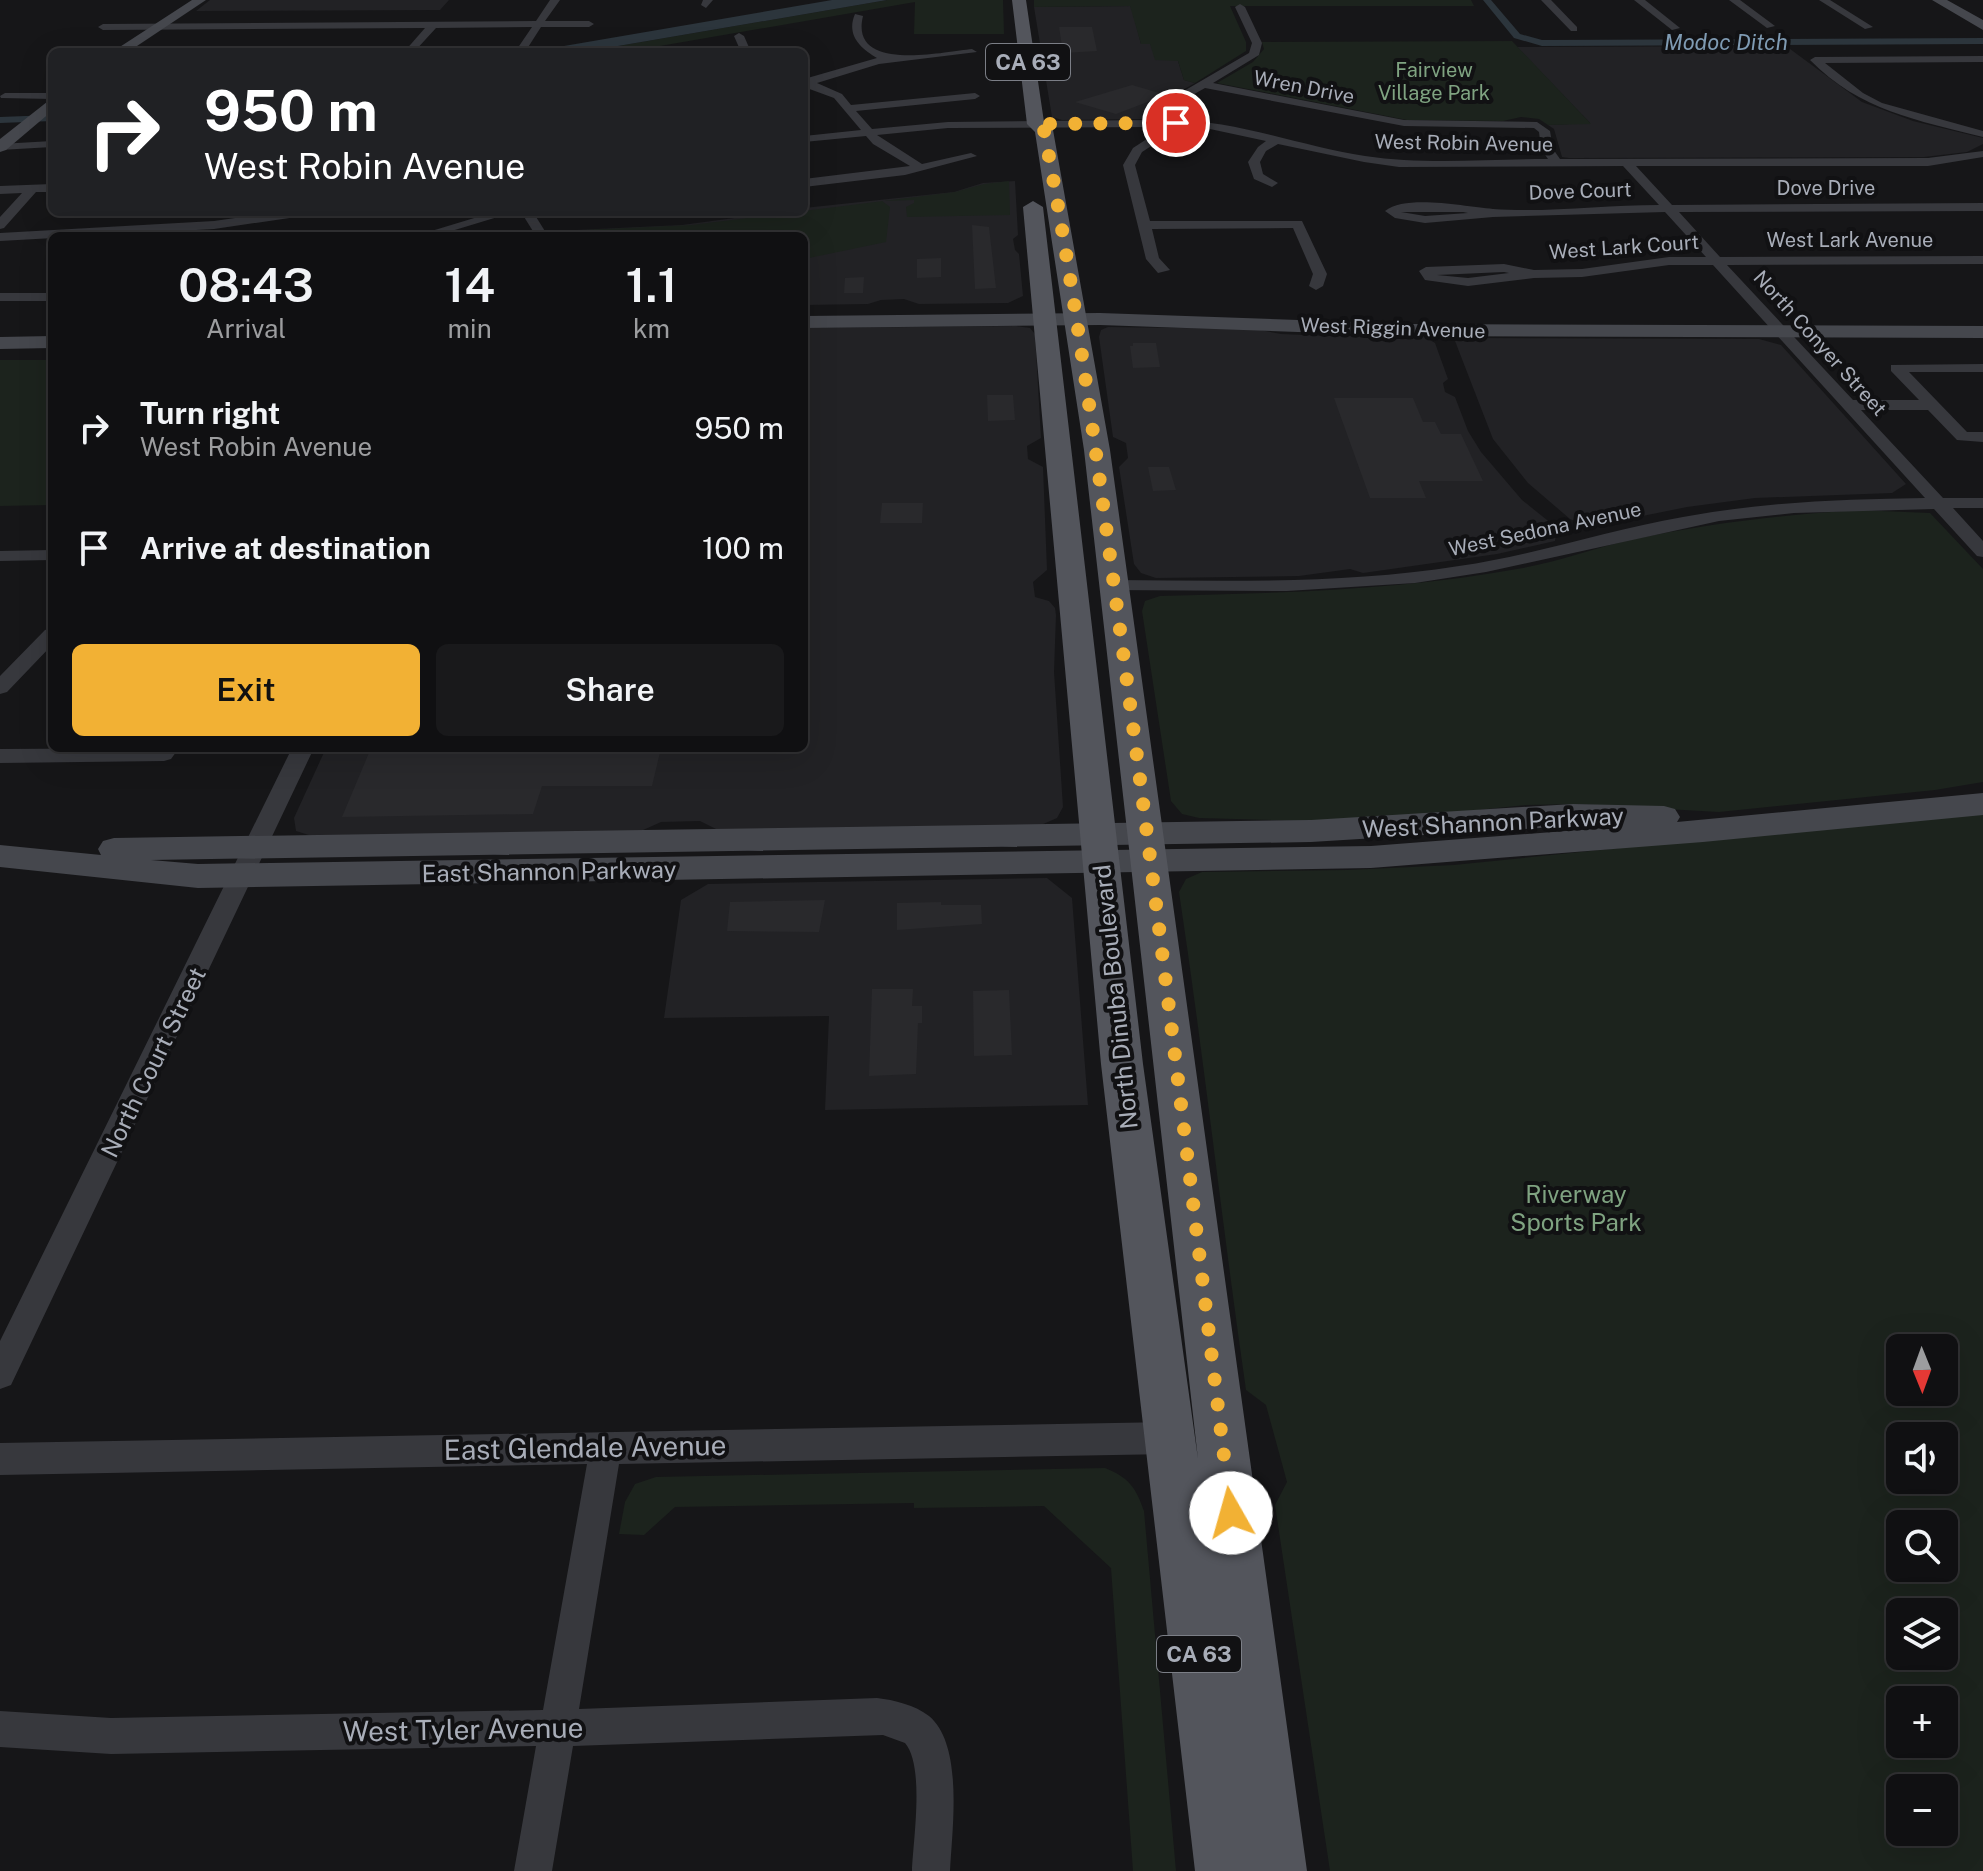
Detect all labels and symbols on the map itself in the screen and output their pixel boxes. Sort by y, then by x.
water label: Modoc Ditch [1664,29,1788,55]
road number: CA 63 [986,44,1070,80]
park label: Fairview Village Park [1378,58,1490,105]
street label: Wren Drive [1252,65,1356,109]
pin [1142,89,1210,157]
street label: West Robin Avenue [1375,129,1553,157]
street label: Dove Drive [1777,176,1875,200]
street label: Dove Court [1528,177,1632,205]
street label: West Lark Avenue [1767,228,1933,252]
street label: West Lark Court [1548,230,1700,264]
street label: North Conyer Street [1748,265,1892,421]
street label: West Riggin Avenue [1300,313,1486,343]
street label: West Sedona Avenue [1447,497,1643,561]
street label: West Shannon Parkway [1361,801,1625,843]
street label: East Shannon Parkway [421,855,677,887]
street label: North Dinuba Boulevard [1087,863,1143,1131]
street label: North Court Street [95,962,211,1162]
park label: Riverway Sports Park [1510,1180,1642,1236]
north arrow [1886,1334,1958,1406]
street label: East Glendale Avenue [443,1428,727,1466]
position arrow [1189,1471,1273,1555]
road number: CA 63 [1157,1636,1241,1672]
street label: West Tyler Avenue [342,1710,584,1748]

